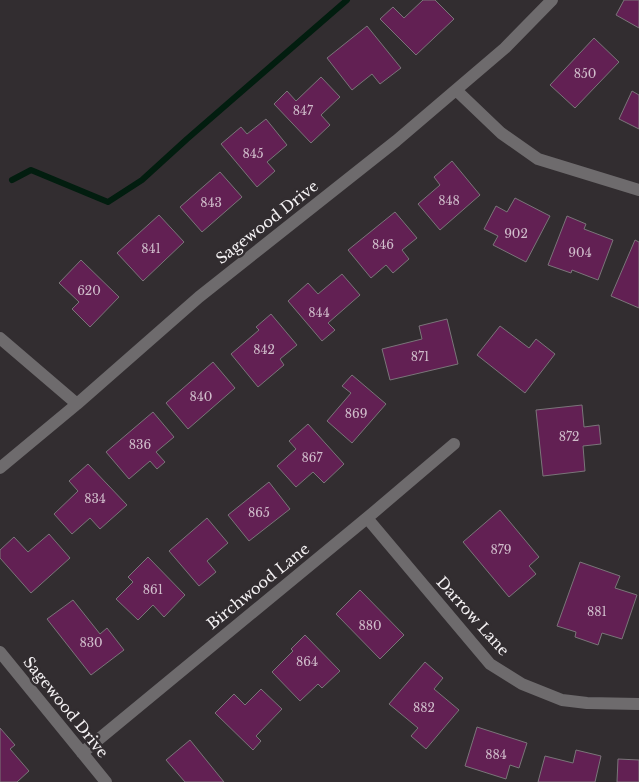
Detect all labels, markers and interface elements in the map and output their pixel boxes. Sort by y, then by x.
house number: 850 [574,66,596,81]
house number: 847 [293,103,314,118]
house number: 845 [242,146,264,161]
street label: Sagewood Drive [212,176,322,268]
house number: 848 [438,193,460,208]
house number: 843 [200,195,222,210]
house number: 902 [504,226,528,241]
house number: 846 [372,237,394,252]
house number: 841 [141,241,161,256]
house number: 904 [568,245,592,260]
house number: 620 [77,283,101,298]
house number: 844 [308,305,330,320]
house number: 842 [253,342,275,357]
house number: 871 [411,349,429,364]
house number: 840 [190,389,212,404]
house number: 869 [345,406,367,421]
house number: 872 [559,429,579,444]
house number: 836 [129,437,151,452]
house number: 867 [301,450,323,465]
house number: 834 [84,491,106,506]
house number: 865 [248,505,270,520]
street label: Birchwood Lane [203,539,313,633]
house number: 879 [490,542,512,557]
street label: Darrow Lane [433,573,513,659]
house number: 861 [143,582,163,597]
house number: 881 [587,604,607,619]
house number: 880 [358,618,382,633]
house number: 830 [79,635,103,650]
street label: Sagewood Drive [19,653,113,761]
house number: 864 [296,654,318,669]
house number: 882 [413,700,435,715]
house number: 884 [485,747,507,762]

